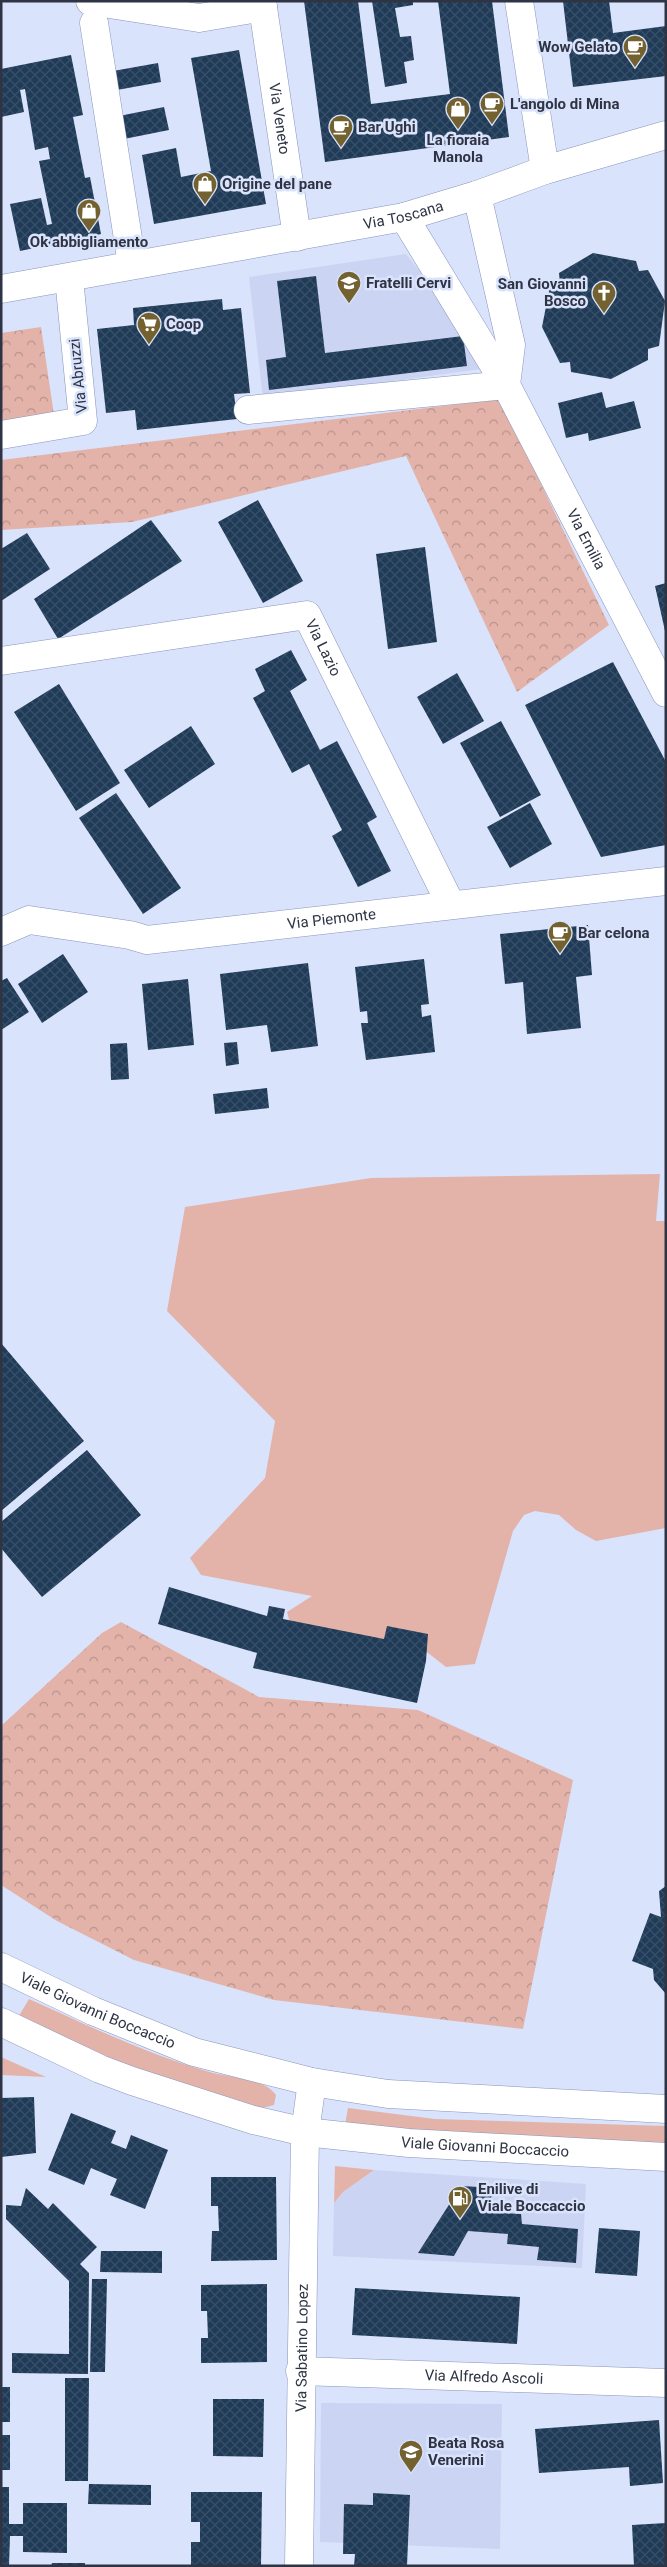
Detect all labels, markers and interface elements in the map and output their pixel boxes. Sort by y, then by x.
cafe icon: Wow Gelato [622,34,648,68]
place label: Wow Gelato [538,38,618,56]
street label: Via Veneto [265,82,294,156]
cafe icon: L'angolo di Mina [479,91,505,125]
place label: L'angolo di Mina [510,95,619,113]
shop icon: La fioraia Manola [445,96,471,130]
cafe icon: Bar Ughi [328,114,354,148]
place label: Bar Ughi [358,118,416,136]
place label: La fioraia Manola [427,131,489,166]
shop icon: Origine del pane [192,171,218,205]
place label: Origine del pane [222,175,332,193]
street label: Via Toscana [362,197,445,233]
shop icon: Ok abbigliamento [76,198,102,232]
place label: Ok abbigliamento [30,233,148,251]
school or university icon: Fratelli Cervi [336,270,362,304]
place label: Fratelli Cervi [366,274,451,292]
place label: San Giovanni Bosco [498,275,586,310]
church icon: San Giovanni Bosco [591,280,617,314]
supermarket icon: Coop [136,311,162,345]
place label: Coop [166,315,201,333]
street label: Via Abruzzi [65,338,91,414]
street label: Via Emilia [563,506,609,573]
street label: Via Lazio [302,616,345,679]
street label: Via Piemonte [286,905,377,933]
cafe icon: Bar celona [547,920,573,954]
place label: Bar celona [578,924,650,942]
street label: Viale Giovanni Boccaccio [17,1968,178,2052]
street label: Viale Giovanni Boccaccio [400,2133,569,2161]
place label: Enilive di Viale Boccaccio [478,2180,585,2215]
fuel station icon: Enilive di Viale Boccaccio [447,2185,473,2219]
street label: Via Sabatino Lopez [292,2284,312,2412]
street label: Via Alfredo Ascoli [424,2366,544,2388]
place label: Beata Rosa Venerini [428,2434,504,2469]
school or university icon: Beata Rosa Venerini [398,2439,424,2473]

